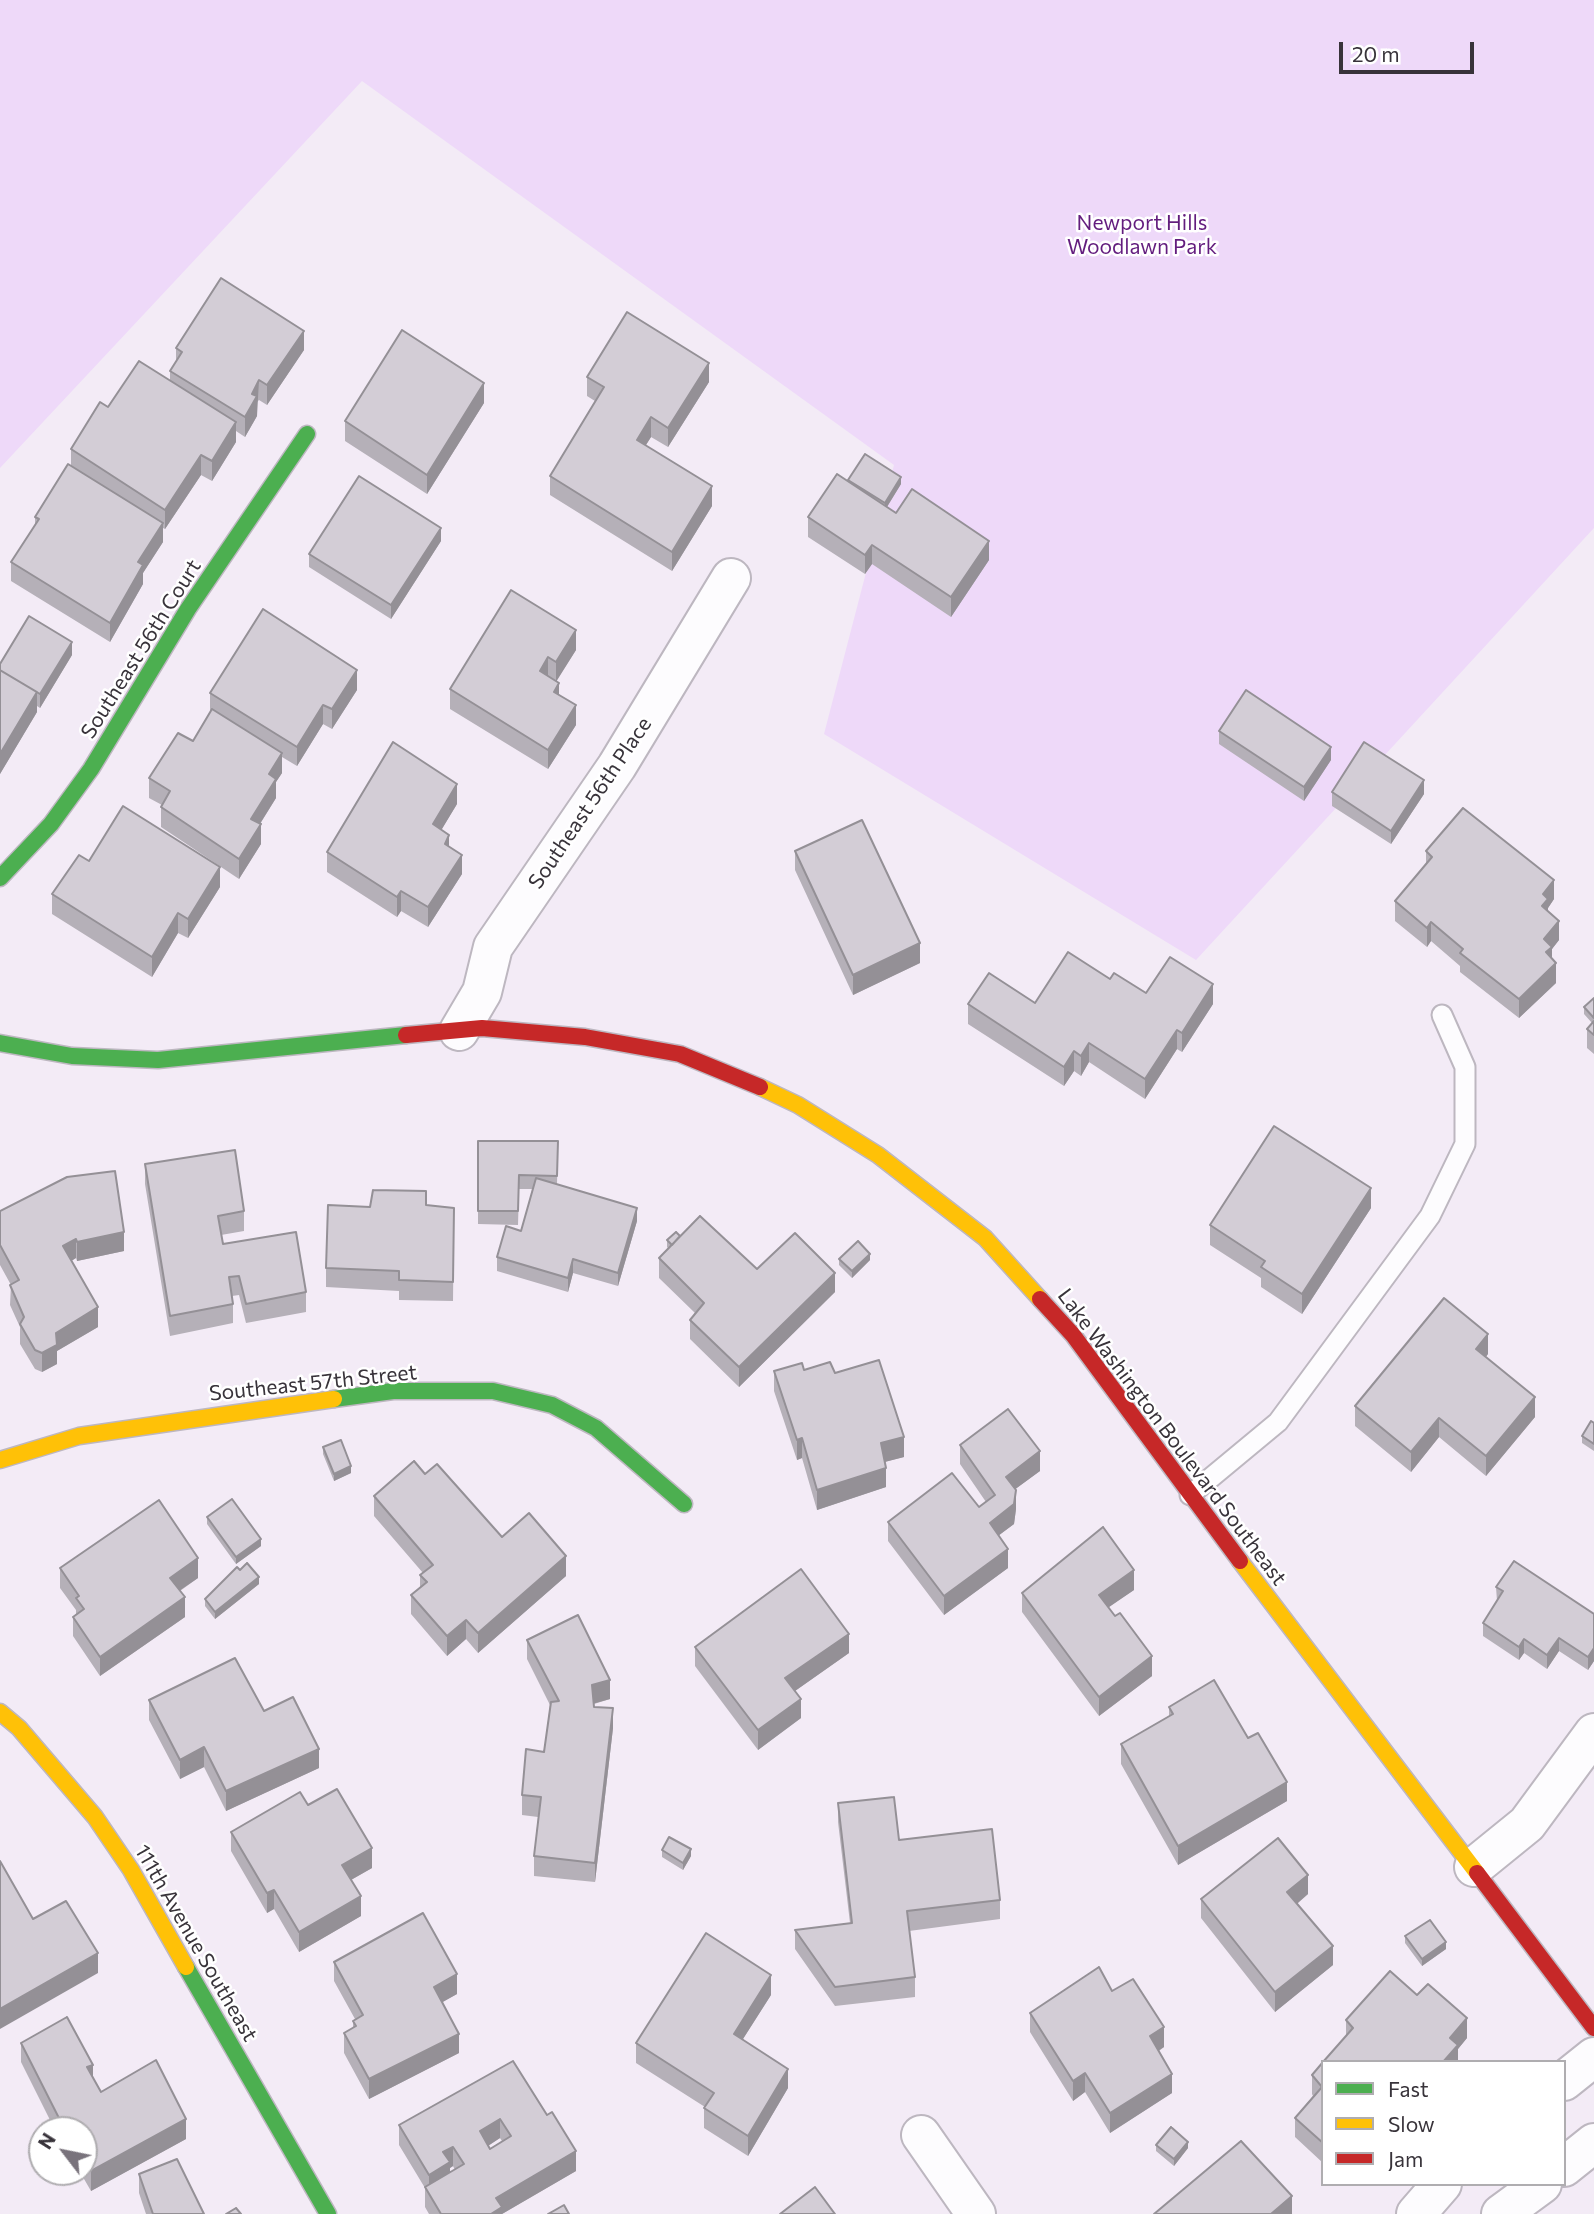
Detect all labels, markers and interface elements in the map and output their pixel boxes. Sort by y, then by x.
scale bar [1342,28,1477,72]
text: 20 m [1352,41,1400,66]
park label: Newport Hills Woodlawn Park [1067,210,1217,260]
street label: Southeast 56th Court [76,555,206,743]
street label: Southeast 56th Place [523,712,657,894]
street label: Lake Washington Boulevard Southeast [1052,1284,1292,1590]
street label: Southeast 57th Street [208,1360,418,1406]
street label: 111th Avenue Southeast [129,1840,263,2046]
legend [1321,2060,1566,2186]
text: Fast [1388,2076,1429,2101]
text: Slow [1388,2111,1435,2136]
north arrow [28,2116,98,2186]
text: N [33,2129,60,2153]
text: Jam [1388,2146,1423,2171]

